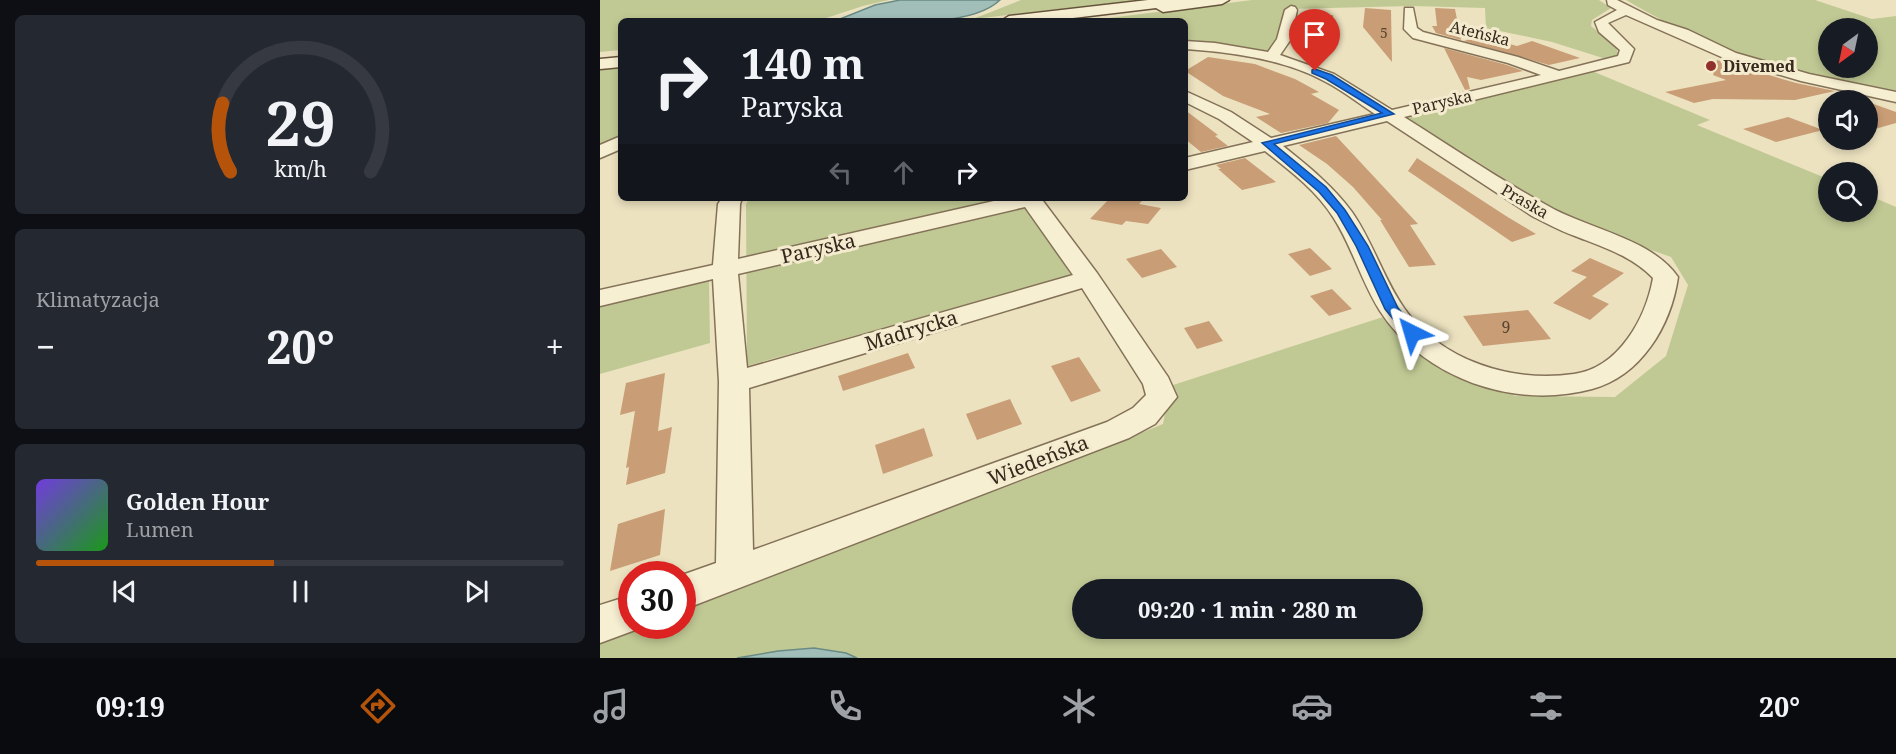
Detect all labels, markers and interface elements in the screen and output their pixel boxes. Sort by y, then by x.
pin [1289,9,1340,71]
street label: Ateńska [1448,15,1512,51]
icon: arrive [1298,18,1331,51]
north arrow [1818,18,1878,78]
map controls [1818,18,1878,222]
house number: 5 [1380,23,1388,42]
text: 140 m [741,34,865,91]
icon: right [642,42,720,120]
place label: Divemed [1723,55,1796,77]
marker: Divemed [1704,59,1718,73]
text: 29 [265,79,335,164]
street label: Paryska [1410,84,1474,120]
text: Paryska [741,88,844,125]
button: sound [1818,90,1878,150]
text: km/h [274,154,327,183]
icon: left [824,156,857,189]
icon: ahead [887,156,920,189]
icon: right [950,156,983,189]
button: search [1818,162,1878,222]
street label: Praska [1497,179,1553,223]
street label: Paryska [778,226,858,270]
text: Klimatyzacja [36,286,160,313]
position arrow [1380,301,1444,365]
street label: Madrycka [861,303,961,357]
text: 20° [266,316,335,377]
house number: 9 [1502,316,1510,338]
text: − [36,324,55,369]
text: + [546,324,564,369]
street label: Wiedeńska [984,428,1092,492]
text: Golden Hour [126,486,269,516]
text: Lumen [126,516,194,543]
speed limit sign: 30 [618,561,696,639]
icon: previous [108,575,141,608]
icon: pause [284,575,317,608]
icon: next [460,575,493,608]
text: 09:20 · 1 min · 280 m [1138,594,1357,624]
icon: directions [357,685,399,727]
icon: music [590,685,632,727]
icon: phone [824,685,866,727]
icon: climate [1058,685,1100,727]
icon: car [1291,685,1333,727]
icon: filters [1525,685,1567,727]
text: 09:19 [96,688,165,725]
text: 20° [1759,688,1800,725]

